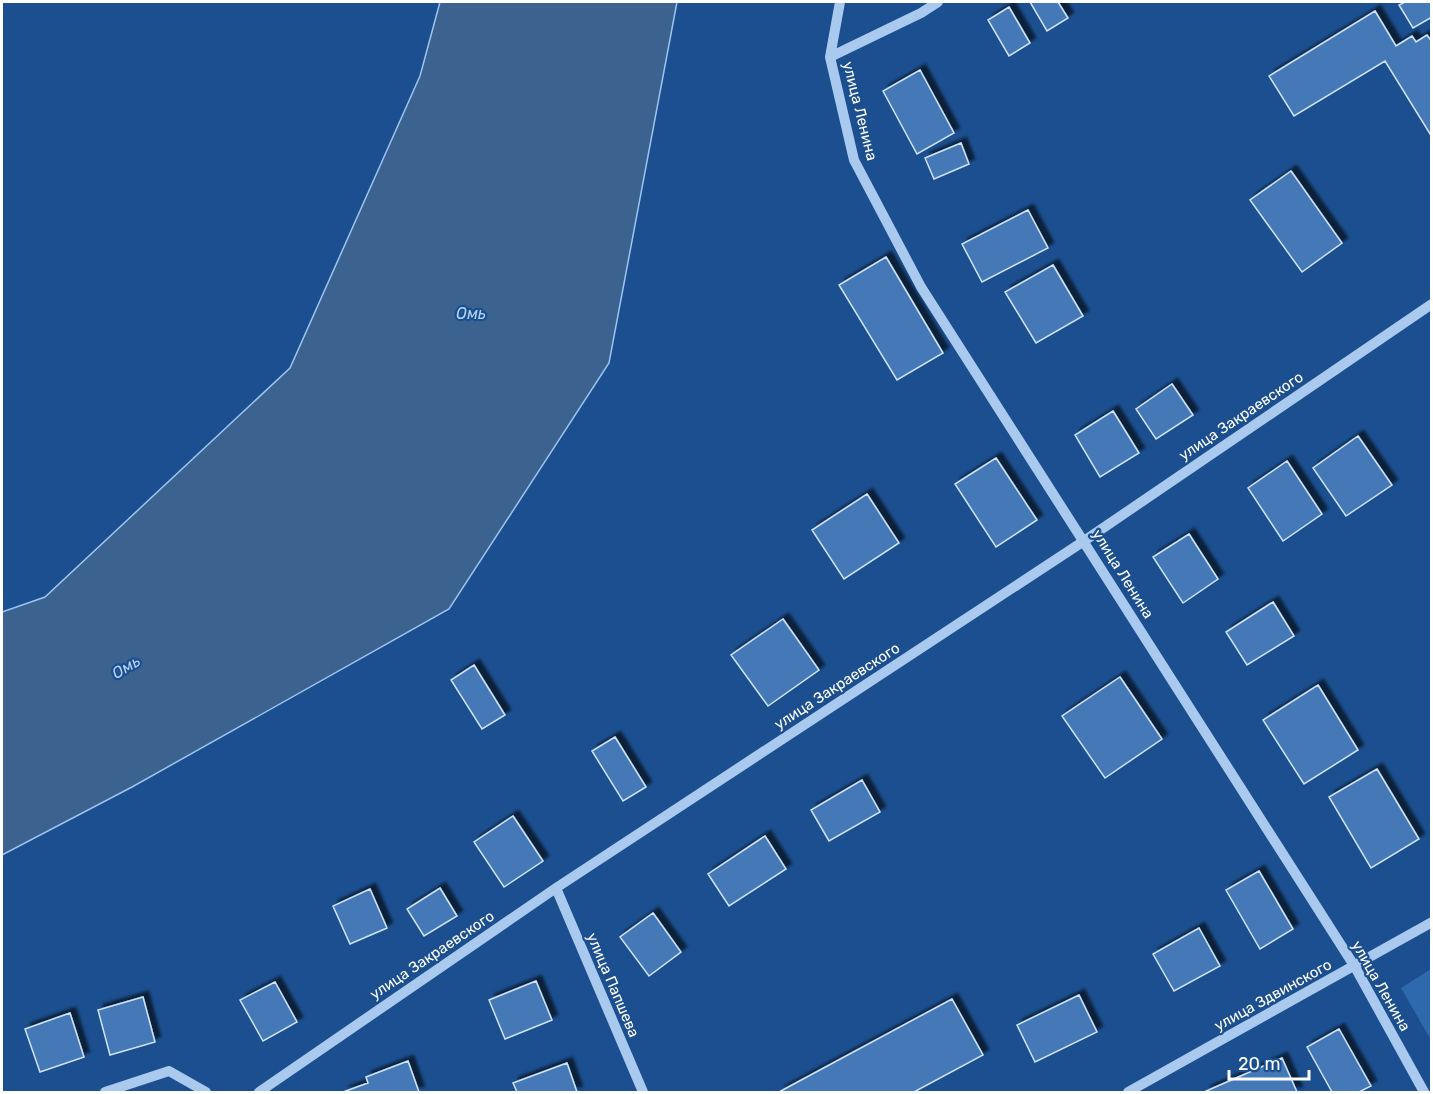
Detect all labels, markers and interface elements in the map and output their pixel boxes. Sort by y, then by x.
street label: улица Ленина [839,60,881,162]
water label: Омь [456,304,486,323]
street label: улица Закраевского [1175,368,1307,464]
street label: улица Ленина [1088,526,1158,622]
street label: улица Закраевского [771,639,903,733]
water label: Омь [108,651,144,683]
street label: улица Закраевского [366,907,498,1003]
street label: улица Папшева [583,930,643,1040]
street label: улица Ленина [1348,938,1414,1034]
street label: улица Здвинского [1211,955,1335,1035]
scale bar [1229,1043,1308,1081]
text: 20 m [1238,1053,1280,1075]

